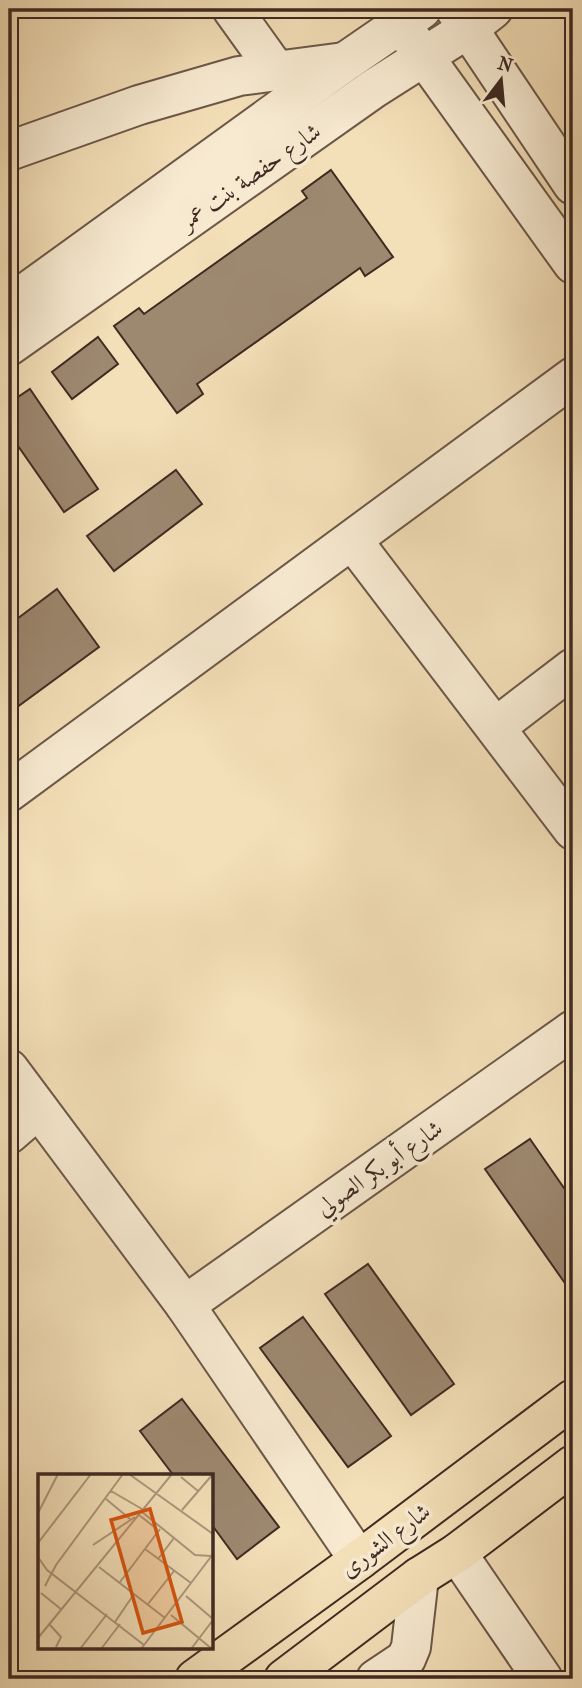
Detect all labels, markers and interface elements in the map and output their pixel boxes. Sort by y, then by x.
north arrow [466,46,536,116]
text: N [495,52,516,77]
street label: شارع حفصة بنت عمر [171,117,330,242]
street label: شارع أبو بكر الصولي [309,1112,451,1227]
inset map [38,1474,214,1650]
street label: شارع الشورى [334,1497,439,1588]

